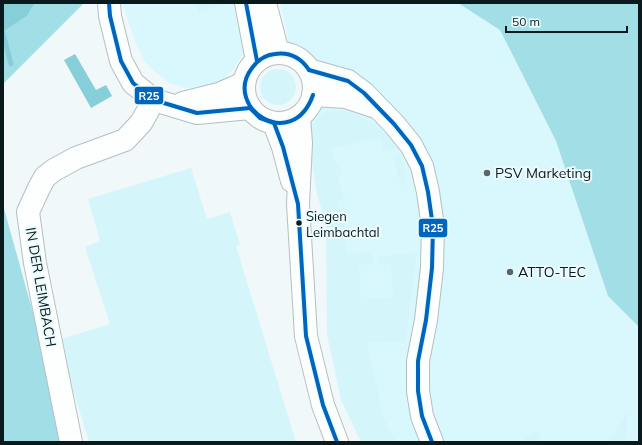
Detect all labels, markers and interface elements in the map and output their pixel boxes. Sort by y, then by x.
scale bar [506,8,627,34]
text: 50 m [512,14,540,29]
line badge: R25 [134,86,164,105]
text: R25 [139,89,160,103]
place label: PSV Marketing [495,164,591,182]
marker: PSV Marketing [482,168,492,178]
place label: Siegen Leimbachtal [306,208,380,240]
marker: Siegen Leimbachtal [294,218,304,228]
line badge: R25 [418,218,448,238]
text: R25 [423,221,444,235]
street label: IN DER LEIMBACH [22,226,60,348]
place label: ATTO-TEC [518,263,586,281]
marker: ATTO-TEC [505,267,515,277]

